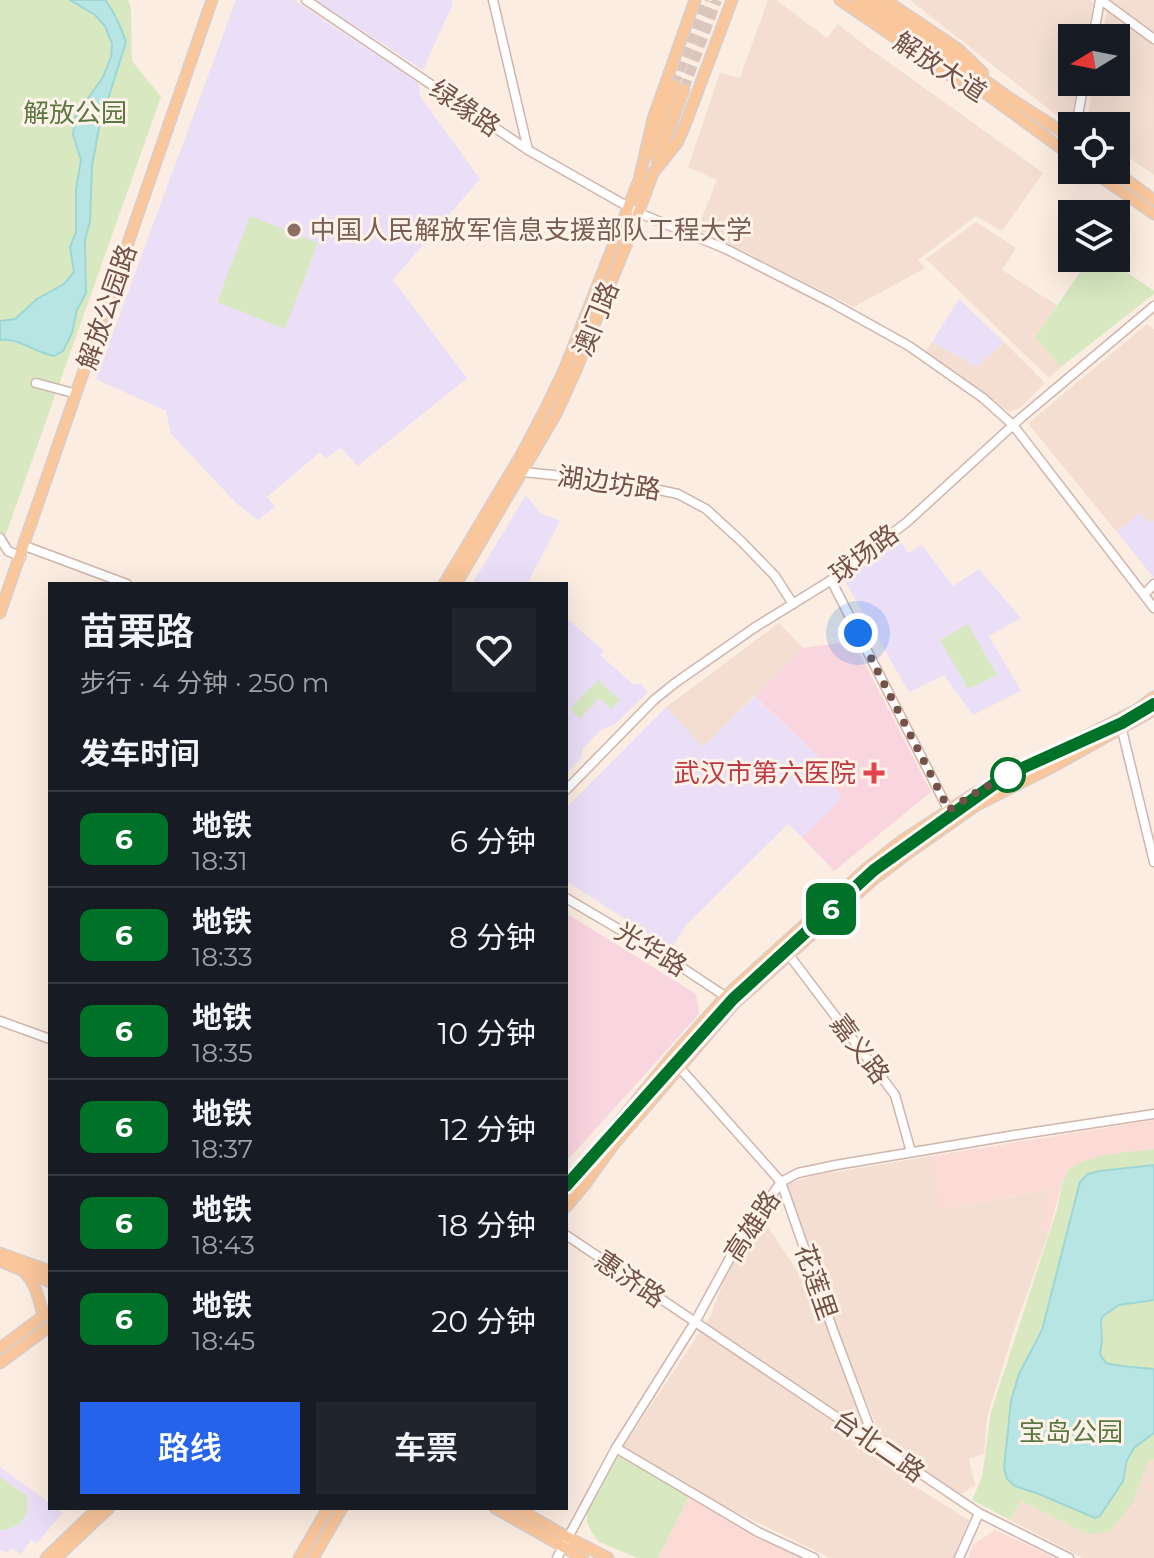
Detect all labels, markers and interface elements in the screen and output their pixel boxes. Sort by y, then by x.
north arrow [1058,24,1130,96]
map controls [1058,24,1130,272]
street label: 解放大道 [888,25,992,109]
street label: 绿缘路 [424,73,506,143]
park label: 解放公园 [23,97,127,129]
button: locate [1058,112,1130,184]
button: layers [1058,200,1130,272]
place label: 中国人民解放军信息支援部队工程大学 [310,214,752,246]
marker: 中国人民解放军信息支援部队工程大学 [285,221,303,239]
street label: 解放公园路 [71,240,143,374]
street label: 澳门路 [567,277,625,361]
street label: 湖边坊路 [555,460,663,506]
street label: 球场路 [823,518,905,590]
text: 苗栗路 [80,608,194,655]
button: heart [452,608,536,692]
your location [838,613,878,653]
text: 步行 · 4 分钟 · 250 m [80,667,329,699]
text: 发车时间 [80,735,200,772]
place label: 武汉市第六医院 [674,757,856,789]
unlabelled marker [991,758,1025,792]
marker: 武汉市第六医院 [863,762,885,784]
text: 地铁 [192,807,252,844]
text: 6 [115,822,133,856]
text: 6 分钟 [450,823,536,860]
text: 18:31 [192,845,248,877]
line badge: 6 [805,883,857,935]
text: 6 [822,892,840,926]
text: 地铁 [192,903,252,940]
street label: 光华路 [609,915,693,983]
text: 6 [115,918,133,952]
text: 8 分钟 [449,919,536,956]
text: 18:33 [192,941,253,973]
text: 地铁 [192,999,252,1036]
street label: 嘉义路 [824,1008,896,1090]
text: 6 [115,1014,133,1048]
text: 10 分钟 [437,1015,536,1052]
text: 18:35 [192,1037,253,1069]
text: 地铁 [192,1095,252,1132]
text: 6 [115,1110,133,1144]
text: 12 分钟 [440,1111,536,1148]
text: 18:37 [192,1133,253,1165]
street label: 高雄路 [717,1185,787,1267]
text: 地铁 [192,1191,252,1228]
text: 6 [115,1206,133,1240]
text: 18 分钟 [438,1207,536,1244]
text: 18:43 [192,1229,255,1261]
street label: 花莲里 [788,1240,844,1324]
street label: 惠济路 [589,1244,671,1314]
text: 地铁 [192,1287,252,1324]
text: 6 [115,1302,133,1336]
text: 20 分钟 [431,1303,536,1340]
text: 18:45 [192,1325,255,1357]
button: 路线 [80,1402,300,1494]
button: 车票 [316,1402,536,1494]
street label: 台北二路 [827,1403,931,1489]
park label: 宝岛公园 [1019,1416,1123,1448]

